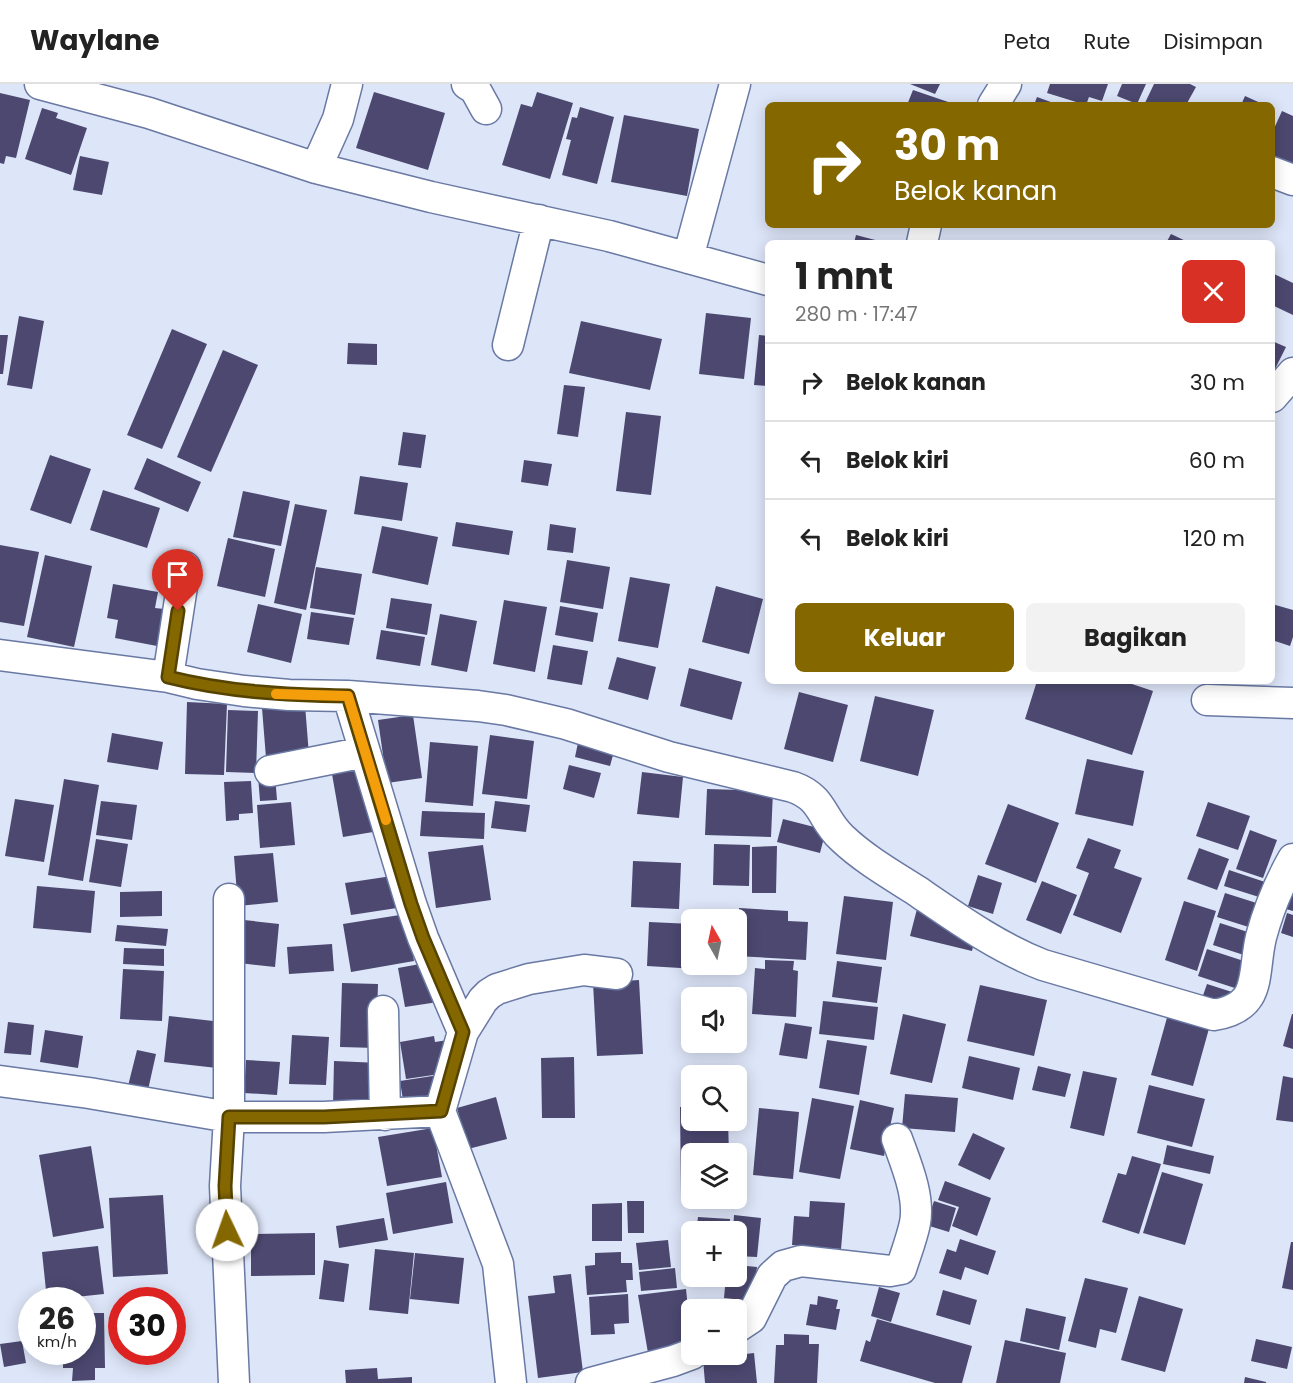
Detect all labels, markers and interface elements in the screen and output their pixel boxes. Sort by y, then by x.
text: Waylane [30,21,160,60]
text: Peta [1003,27,1051,56]
text: Rute [1084,27,1130,56]
text: Disimpan [1163,27,1263,56]
text: 30 m [894,116,1000,175]
icon: right [795,126,873,204]
text: Belok kanan [894,172,1057,209]
text: 1 mnt [795,251,893,302]
button: close [1182,260,1245,323]
text: 280 m · 17:47 [795,300,918,328]
icon: right [795,366,828,399]
text: Belok kanan [846,367,986,398]
text: 30 m [1190,367,1245,398]
icon: left [795,444,828,477]
text: Belok kiri [846,445,949,476]
text: 60 m [1189,445,1245,476]
icon: left [795,522,828,555]
text: Belok kiri [846,523,949,554]
text: 120 m [1183,523,1245,554]
pin [152,549,203,611]
icon: arrive [161,558,194,591]
button: Keluar [795,603,1014,672]
button: Bagikan [1026,603,1245,672]
north arrow [681,909,747,975]
map controls [681,909,747,1365]
button: sound [681,987,747,1053]
button: search [681,1065,747,1131]
button: layers [681,1143,747,1209]
position arrow [195,1198,259,1262]
button: + [681,1221,747,1287]
speed limit sign: 30 [108,1287,186,1365]
text: 26 [39,1297,75,1340]
button: − [681,1299,747,1365]
text: km/h [37,1331,77,1352]

